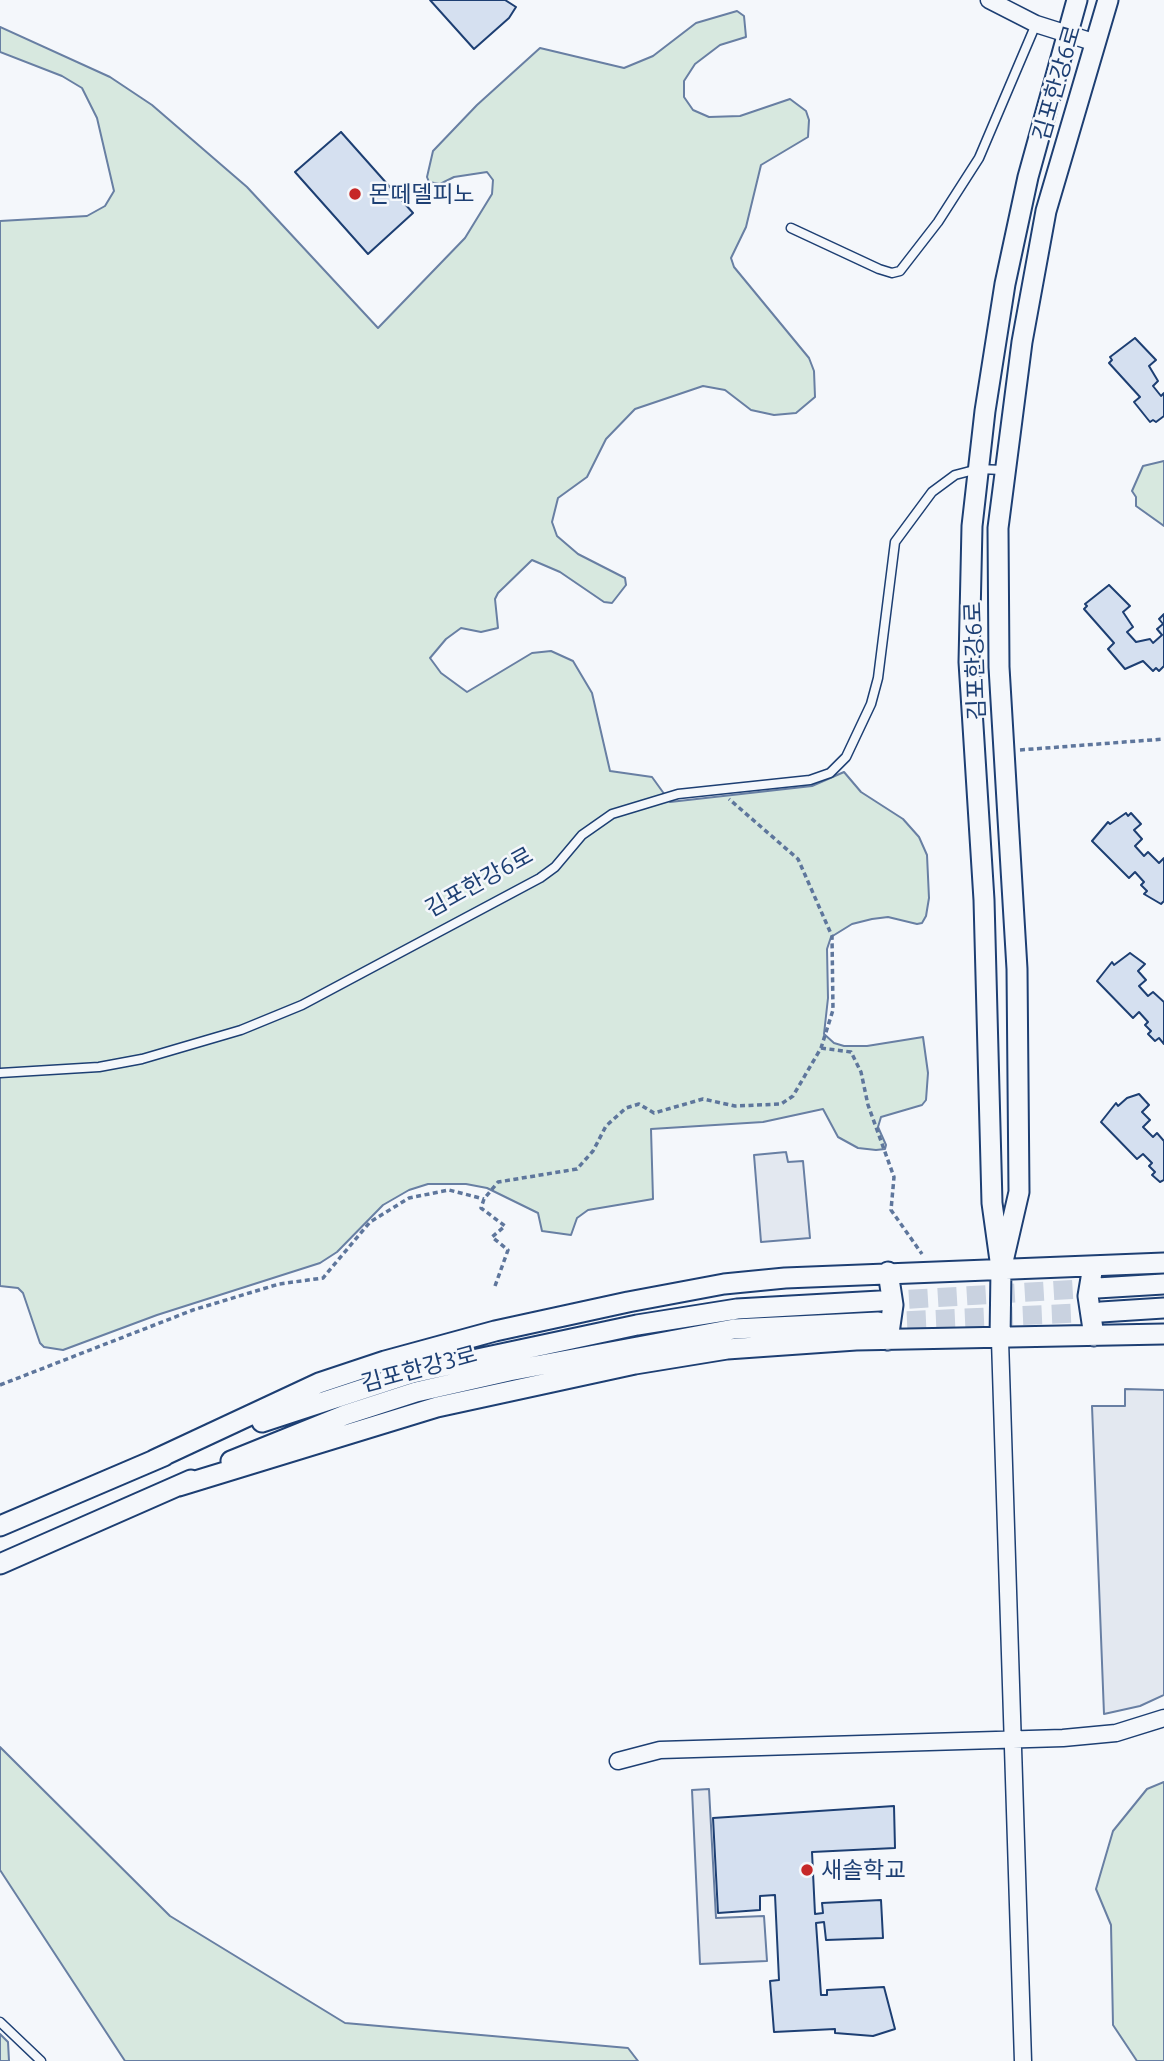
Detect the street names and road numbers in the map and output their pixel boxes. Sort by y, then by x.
street label: 김포한강6로 [1027,22,1087,144]
street label: 김포한강6로 [959,601,991,721]
street label: 김포한강6로 [420,841,538,923]
street label: 김포한강3로 [358,1340,480,1398]

